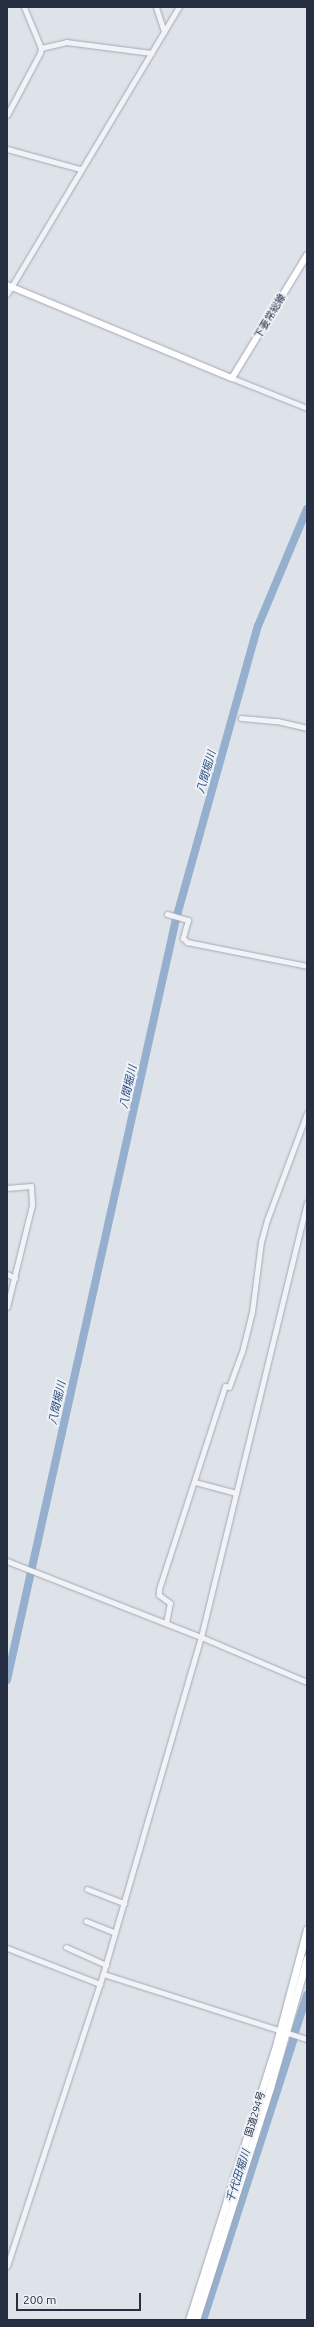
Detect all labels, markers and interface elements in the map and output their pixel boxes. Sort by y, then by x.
street label: 下妻常総線 [252,291,288,341]
water label: 八間堀川 [194,749,218,795]
water label: 八間堀川 [117,1064,139,1110]
water label: 八間堀川 [46,1380,68,1426]
street label: 国道294号 [242,2090,268,2138]
water label: 千代田堀川 [223,2148,253,2204]
scale bar [18,2285,143,2311]
text: 200 m [23,2293,56,2306]

